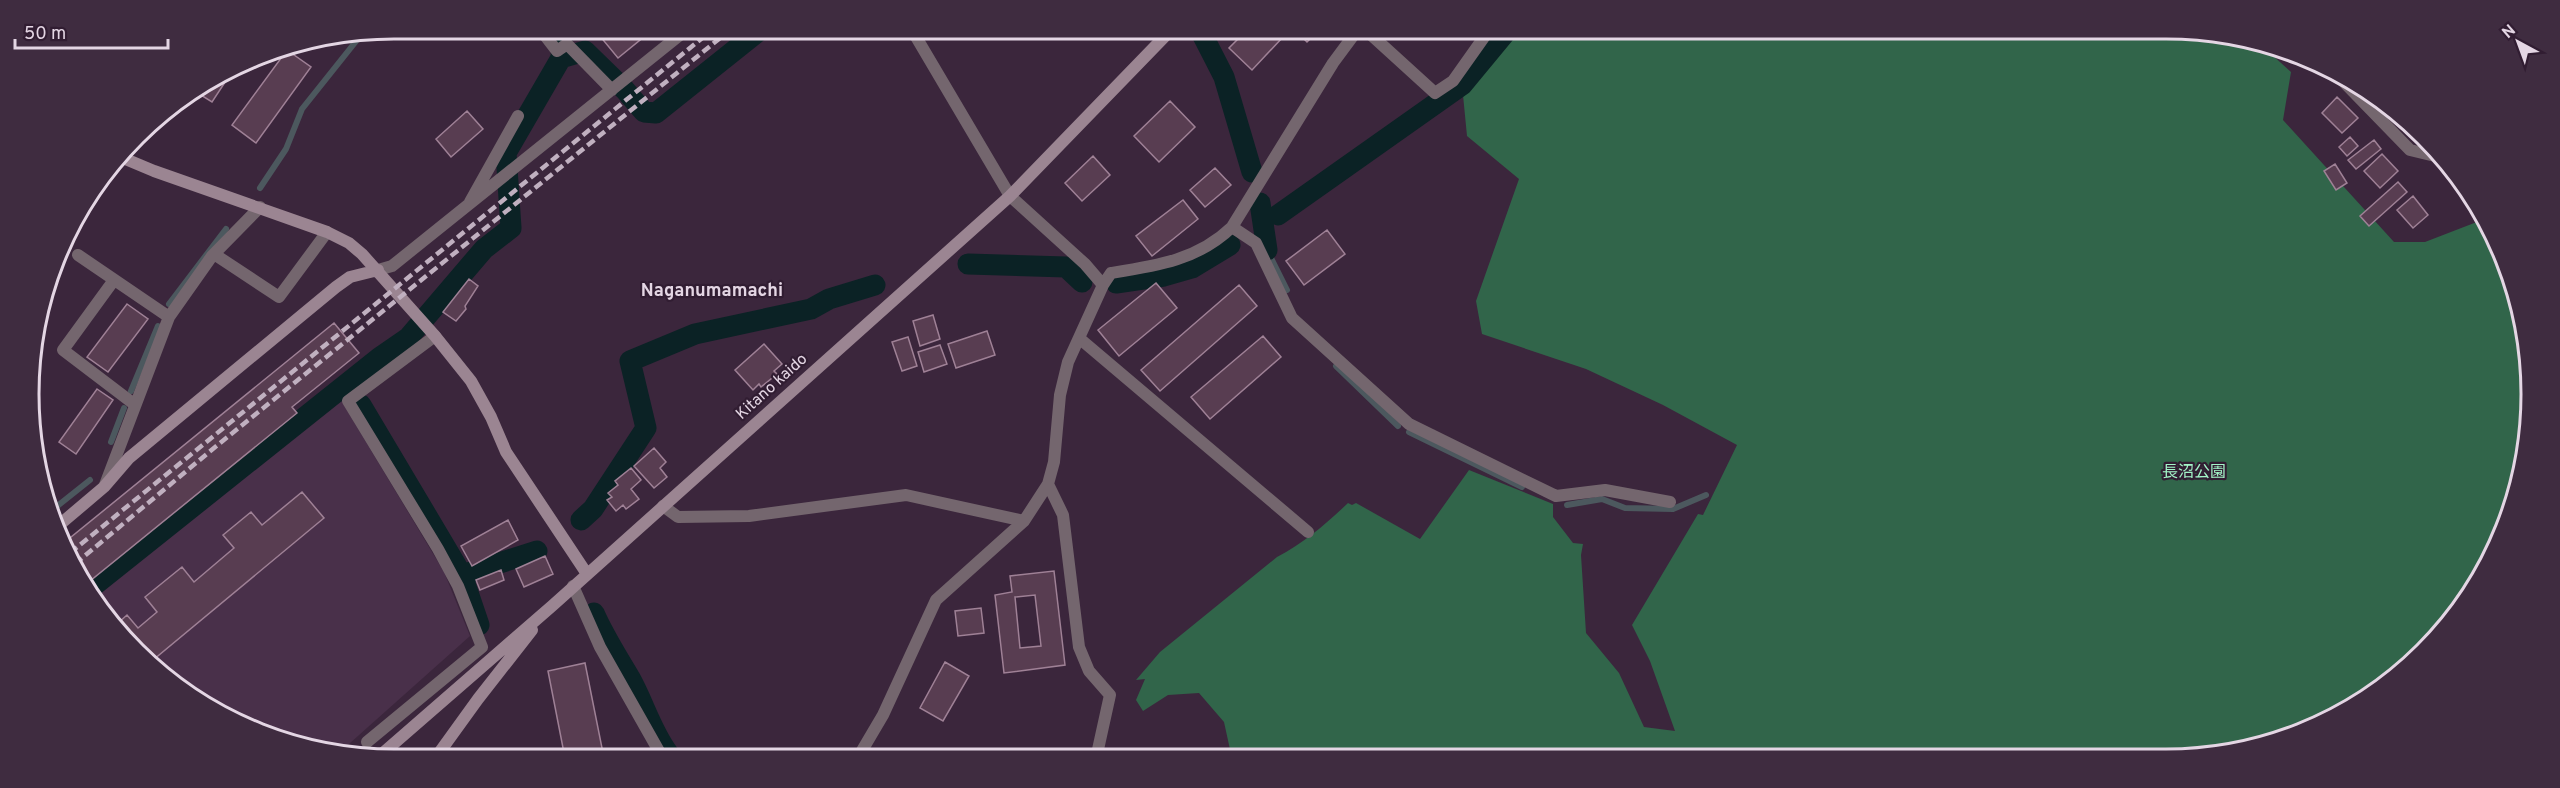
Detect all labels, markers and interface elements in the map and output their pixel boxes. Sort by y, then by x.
scale bar [15,12,168,50]
north arrow [2488,12,2548,72]
text: N [2499,21,2520,44]
text: 50 m [24,23,66,46]
district label: Naganumamachi [641,280,783,303]
street label: Kitano kaido [732,350,812,424]
park label: 長沼公園 [2162,463,2226,483]

